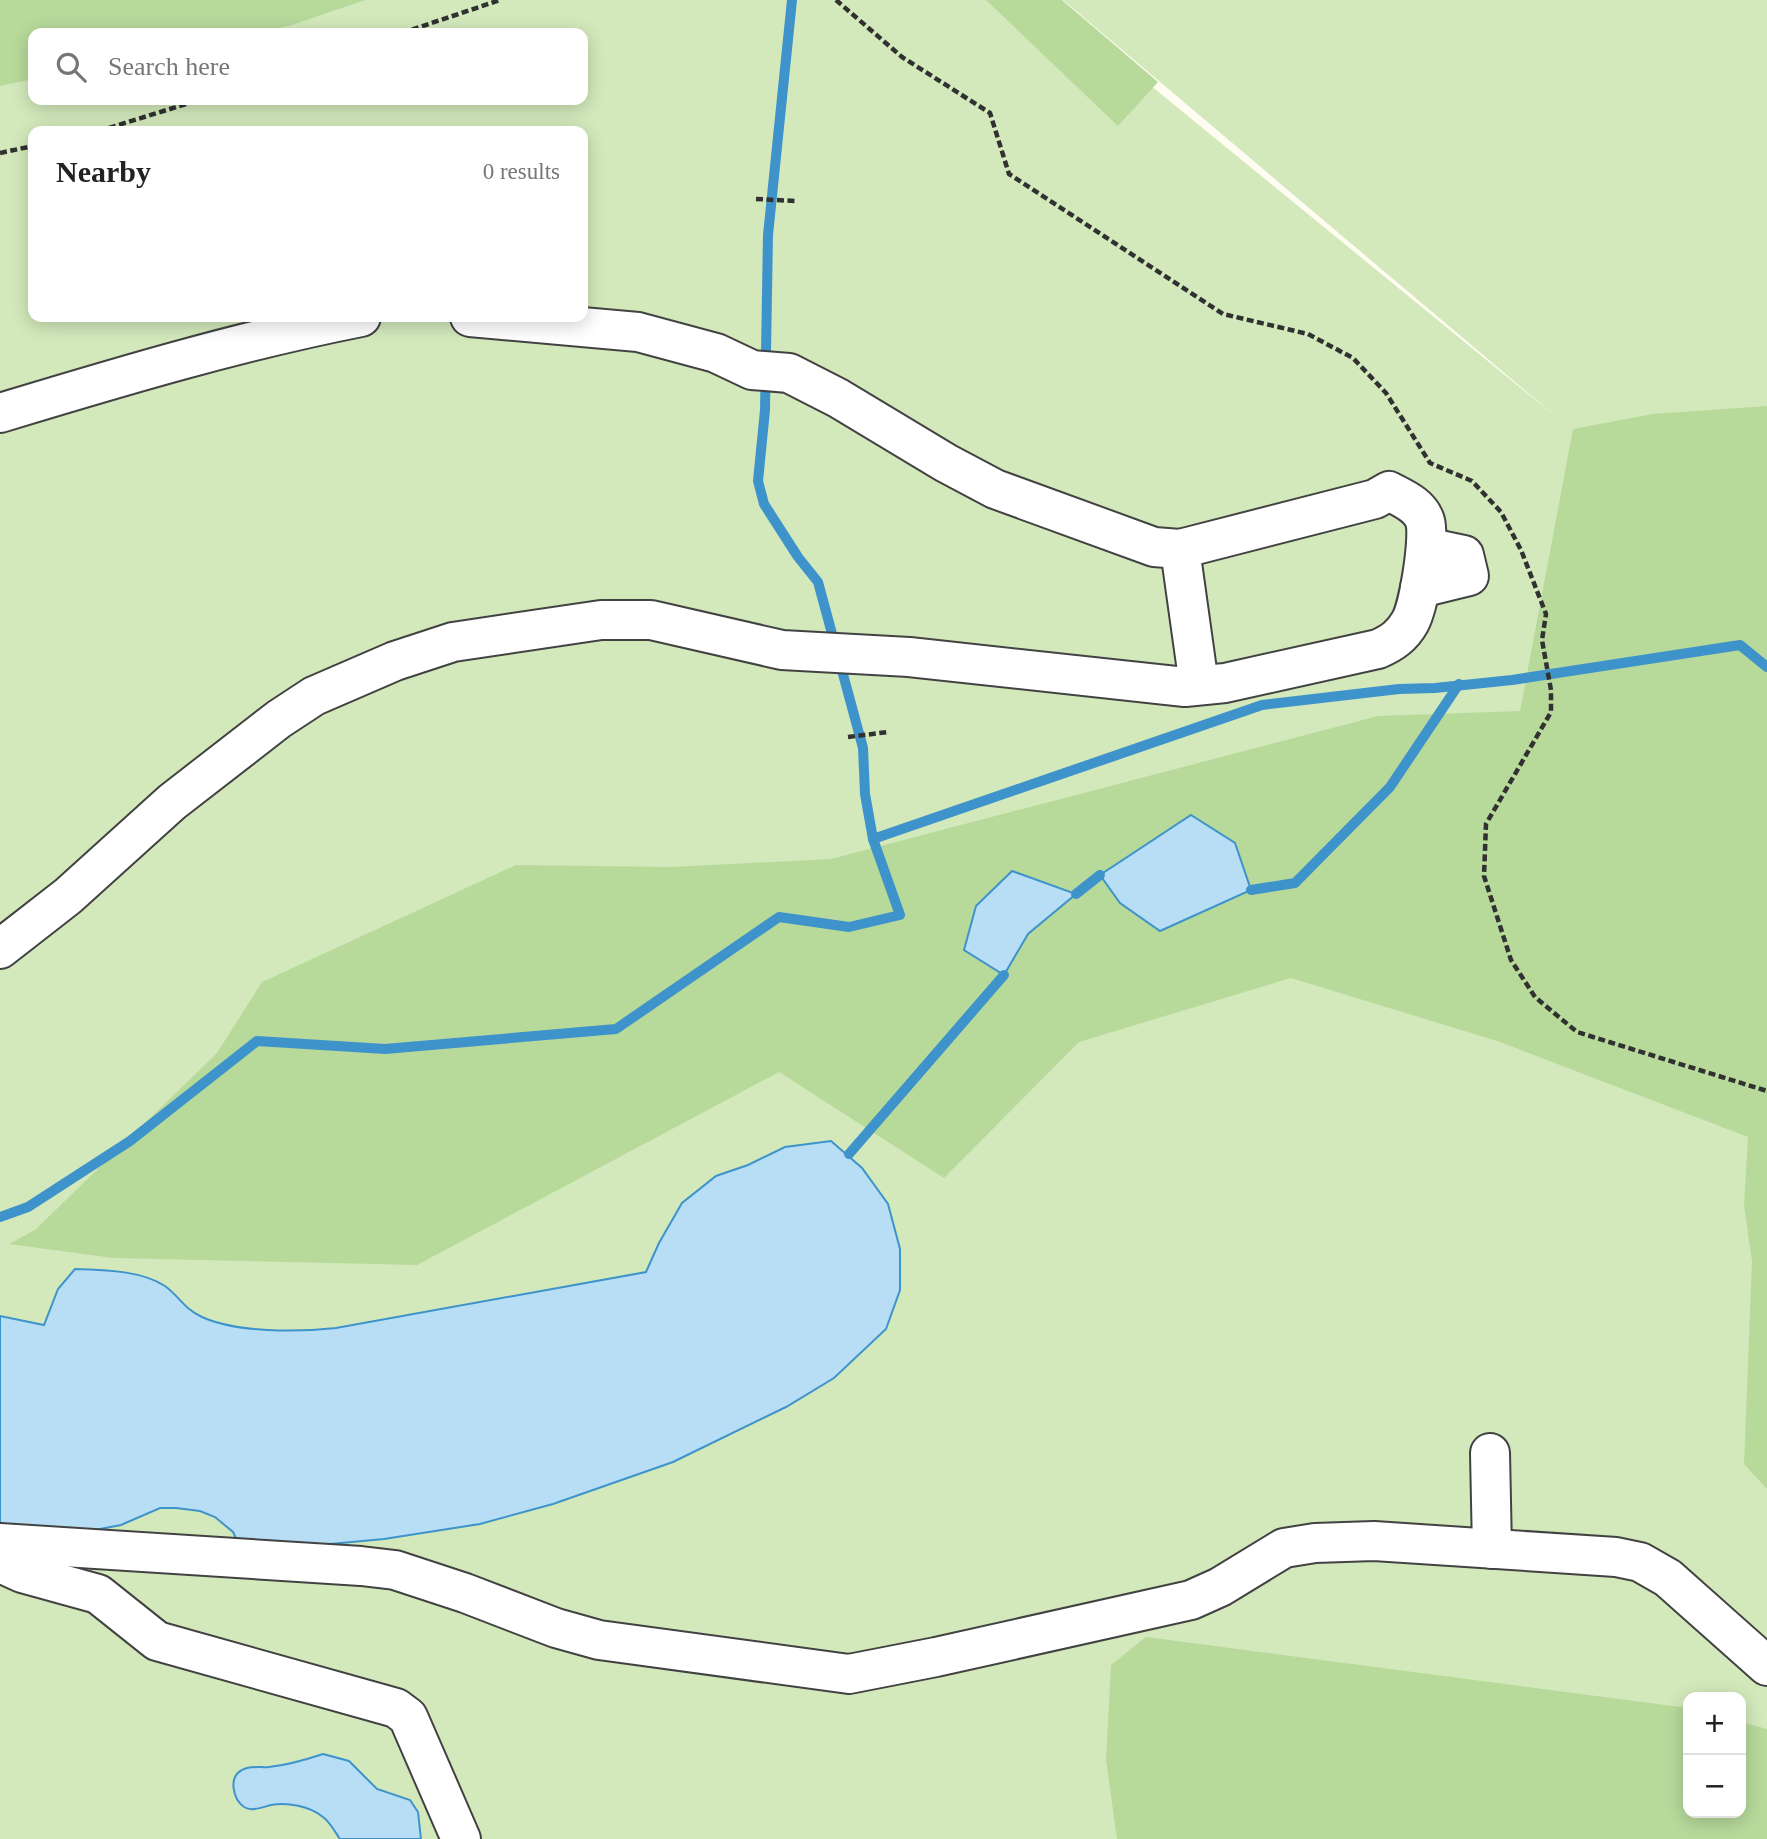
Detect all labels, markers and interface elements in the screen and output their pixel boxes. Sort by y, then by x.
search box [28,28,588,105]
icon: search [52,48,90,86]
text: Search here [108,52,230,81]
text: Nearby [56,155,151,188]
text: 0 results [483,159,560,184]
map controls [1683,1692,1746,1818]
button: + [1683,1692,1746,1755]
button: − [1683,1755,1746,1818]

